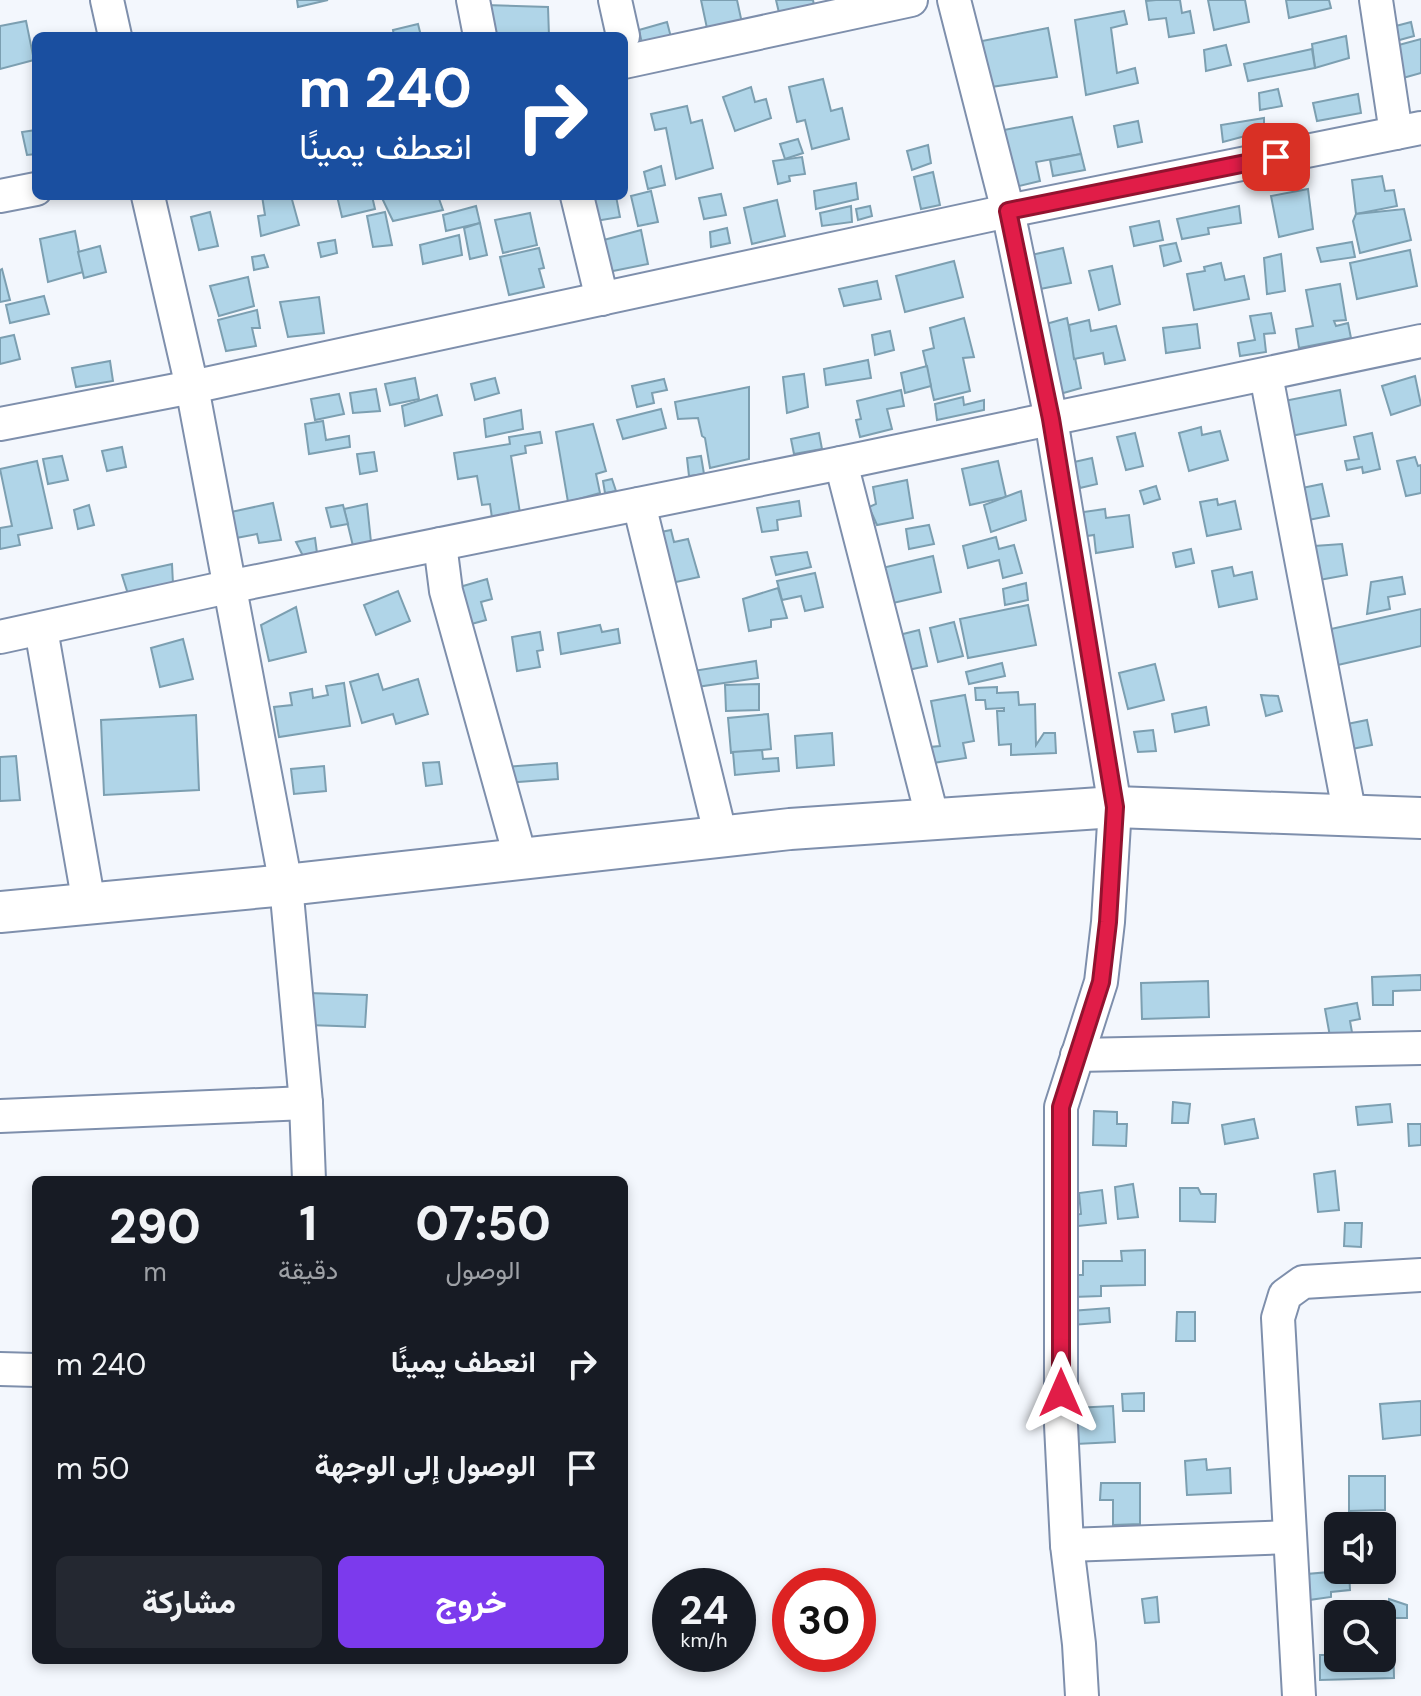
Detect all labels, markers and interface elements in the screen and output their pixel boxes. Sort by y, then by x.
text: 240 m [298,51,472,124]
icon: right [500,64,604,168]
text: انعطف يمينًا [299,123,472,170]
pin [1242,123,1310,191]
icon: arrive [1254,135,1298,179]
text: 1 [299,1192,317,1255]
text: 07:50 [415,1192,551,1255]
text: 290 [109,1195,201,1258]
text: دقيقة [278,1253,338,1287]
text: الوصول [446,1253,521,1287]
text: m [143,1255,167,1289]
text: انعطف يمينًا [391,1342,536,1381]
icon: right [560,1342,604,1386]
text: 240 m [56,1345,146,1384]
position arrow [1019,1351,1103,1435]
text: الوصول إلى الوجهة [315,1446,536,1485]
icon: arrive [560,1446,604,1490]
text: 50 m [56,1449,130,1488]
map controls [1324,1512,1396,1672]
button: sound [1324,1512,1396,1584]
button: مشاركة [56,1556,322,1648]
button: خروج [338,1556,604,1648]
speed limit sign: 30 [772,1568,876,1672]
text: 24 [680,1584,728,1636]
button: search [1324,1600,1396,1672]
text: km/h [680,1627,728,1653]

